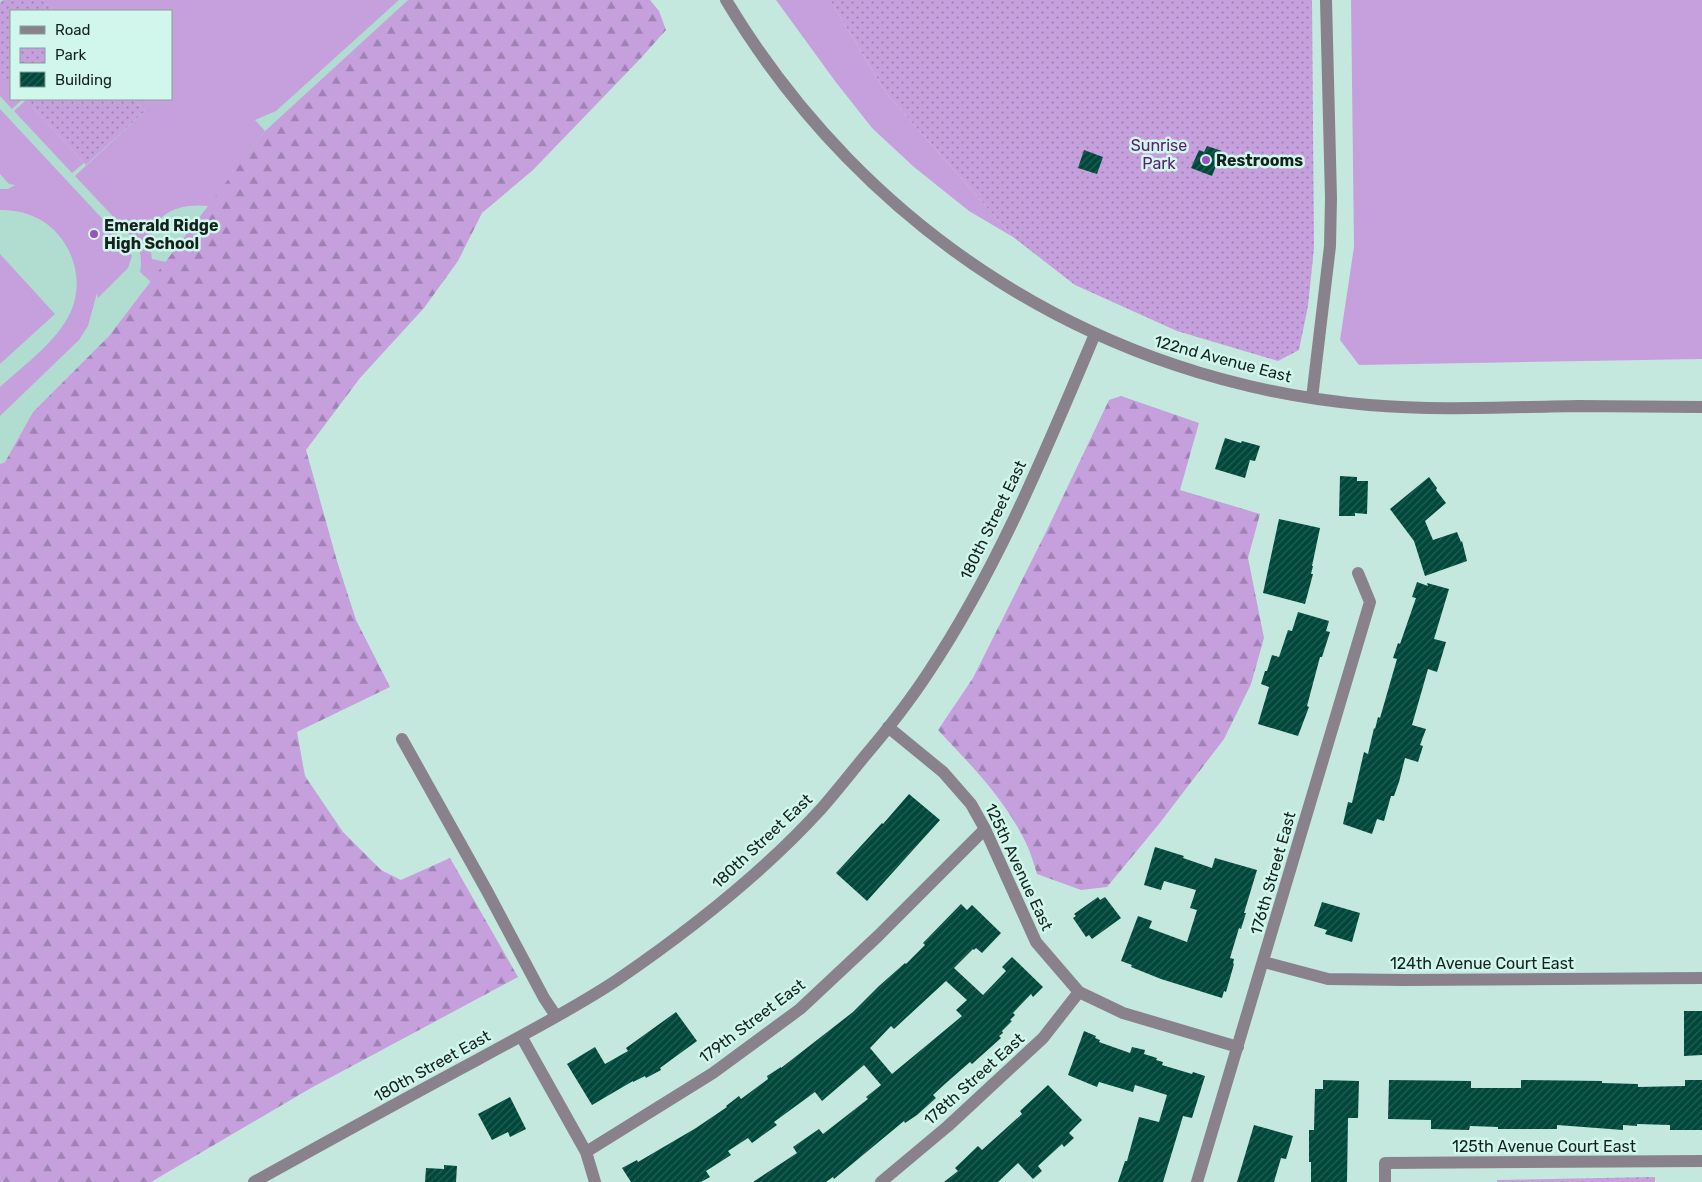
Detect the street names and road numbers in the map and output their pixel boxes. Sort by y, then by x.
street label: 122nd Avenue East [1152,332,1294,386]
street label: 180th Street East [956,457,1030,583]
street label: 180th Street East [708,790,816,892]
street label: 125th Avenue East [981,800,1057,934]
street label: 176th Street East [1246,809,1300,937]
street label: 124th Avenue Court East [1390,954,1574,973]
street label: 179th Street East [695,975,809,1067]
street label: 180th Street East [370,1026,494,1106]
street label: 178th Street East [920,1029,1028,1129]
street label: 125th Avenue Court East [1452,1137,1636,1156]

